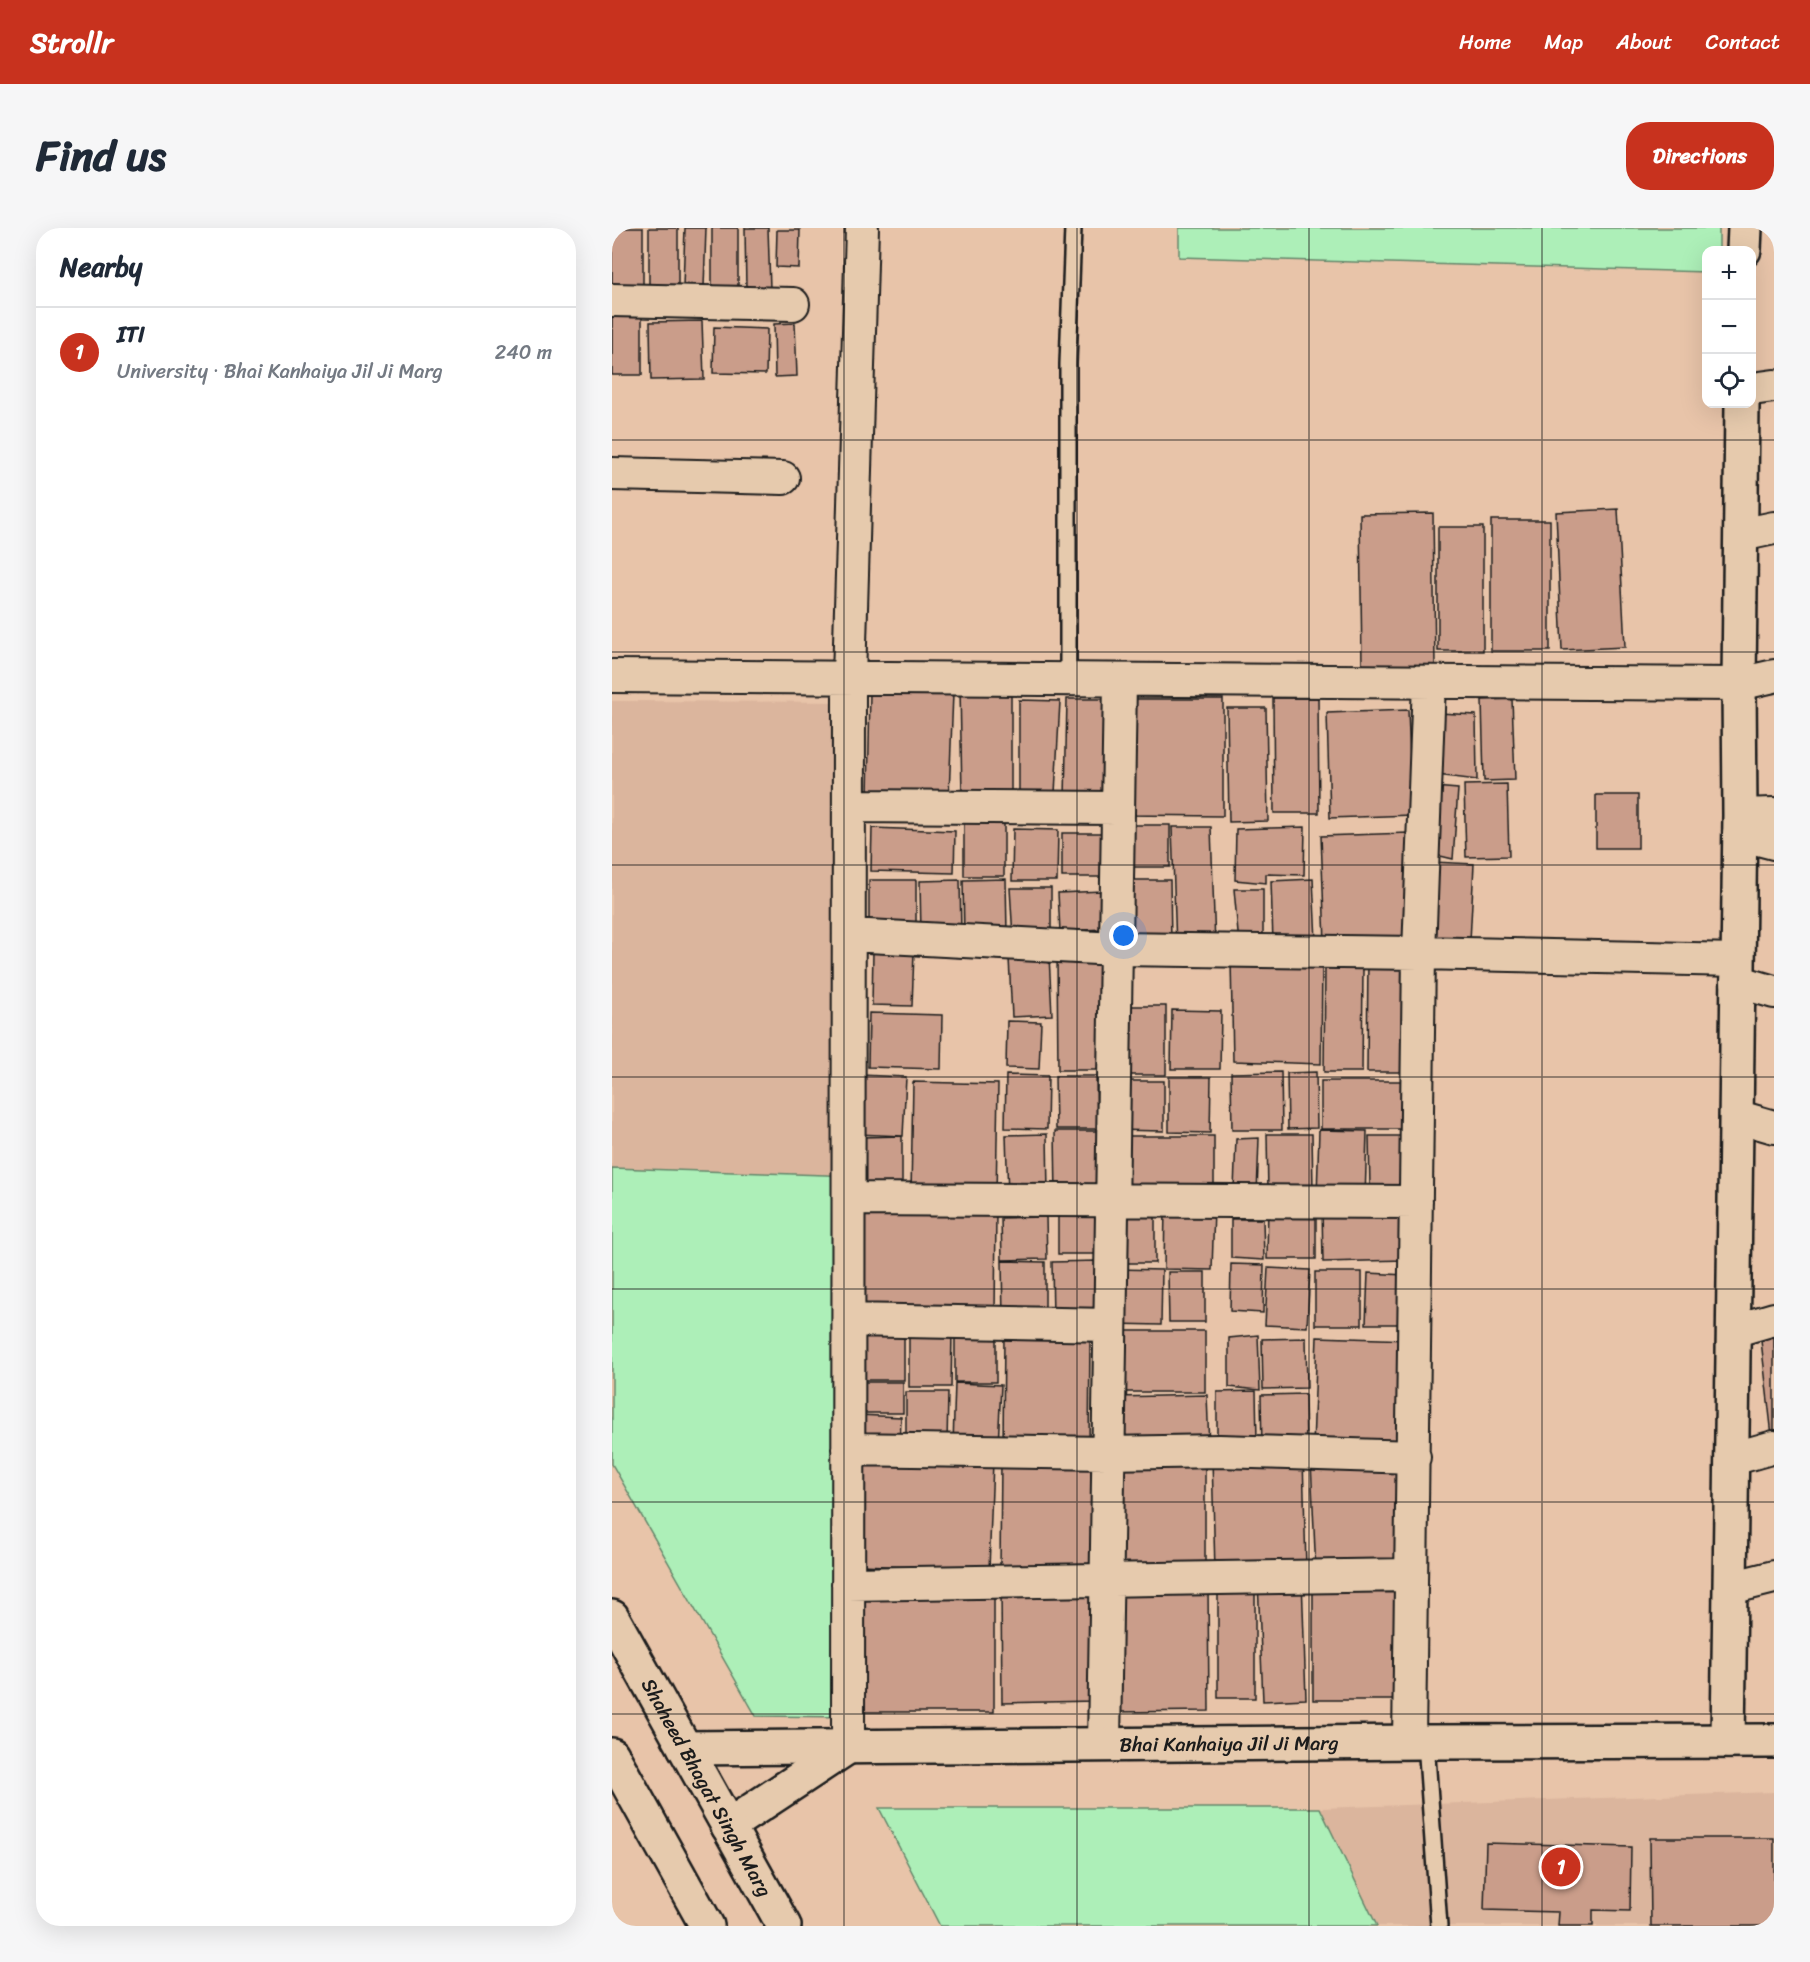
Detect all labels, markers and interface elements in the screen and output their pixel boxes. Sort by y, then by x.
text: Strollr [30,18,113,67]
text: Home [1459,23,1511,61]
text: Map [1544,23,1583,61]
text: About [1616,23,1673,61]
text: Contact [1706,23,1780,61]
text: Find us [36,119,166,193]
button: Directions [1626,122,1774,190]
text: Nearby [60,244,142,290]
map controls [1702,246,1756,408]
button: + [1702,246,1756,300]
button: − [1702,300,1756,354]
text: ITI [117,315,145,354]
text: 1 [75,335,84,370]
text: 240 m [495,335,552,370]
text: University · Bhai Kanhaiya Jil Ji Marg [117,354,443,389]
button: locate [1702,354,1756,408]
your location [1109,921,1138,950]
street label: Shaheed Bhagat Singh Marg [631,1672,782,1904]
street label: Bhai Kanhaiya Jil Ji Marg [1119,1726,1339,1762]
pin: 1 [1542,1844,1580,1890]

